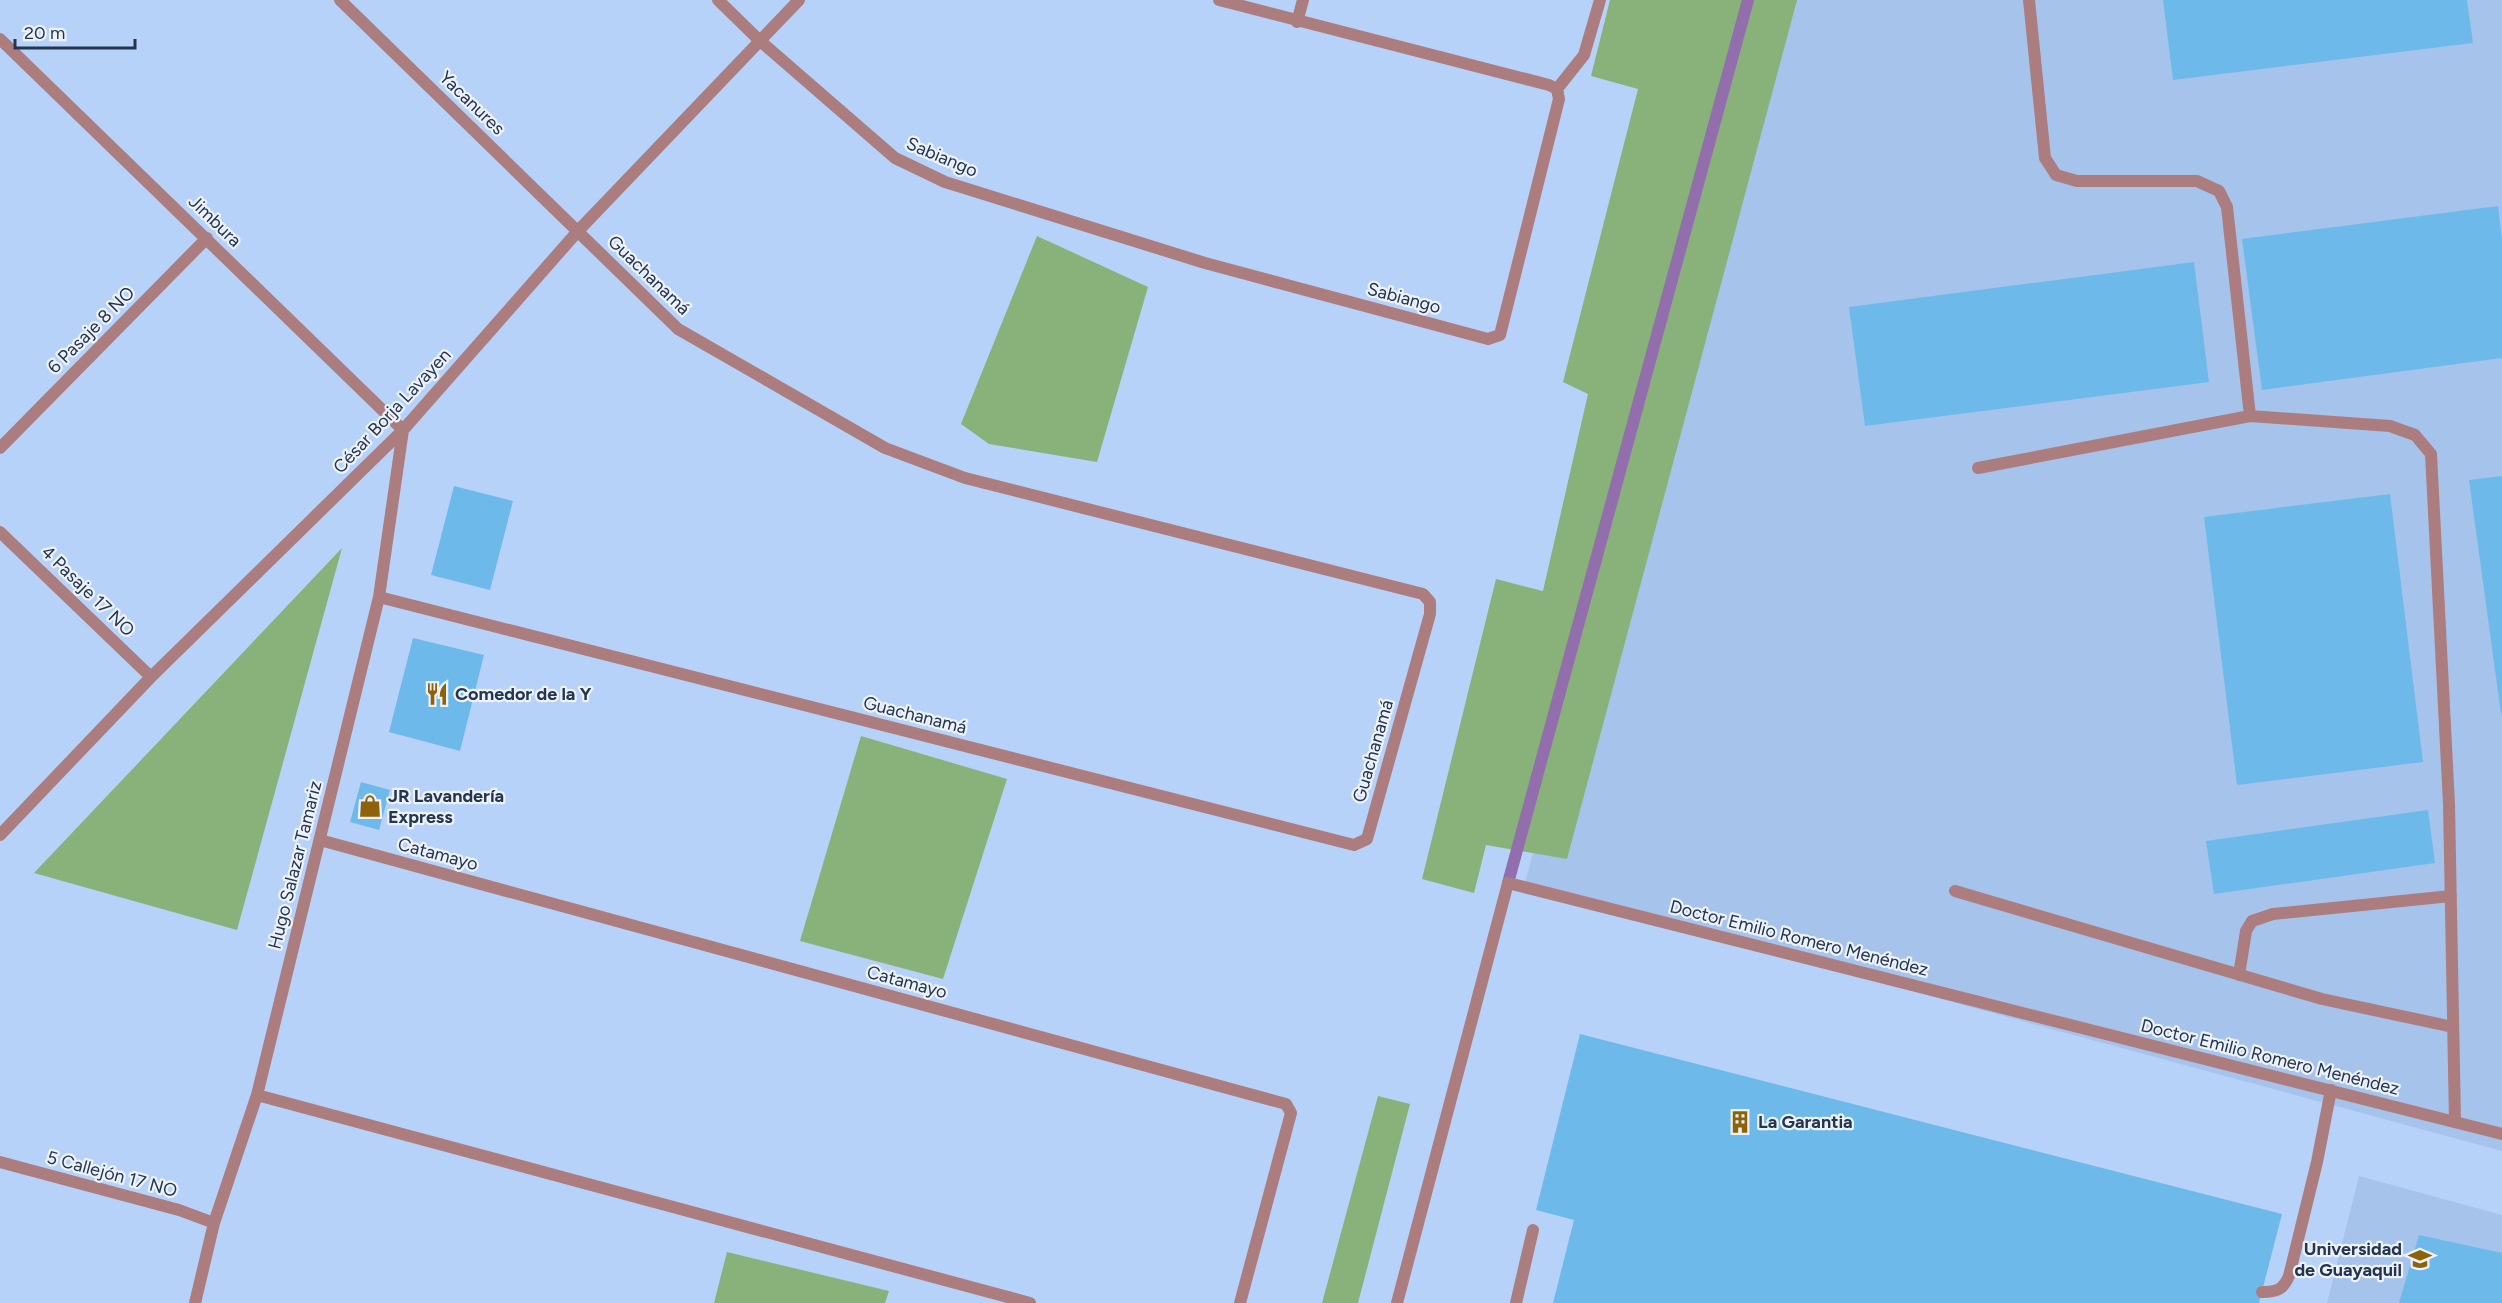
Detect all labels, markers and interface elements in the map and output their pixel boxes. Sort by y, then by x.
scale bar [15,12,135,50]
text: 20 m [24,22,65,44]
street label: Yacanures [435,67,509,139]
street label: Sabiango [903,132,981,182]
street label: Jimbura [184,191,246,251]
street label: Guachanamá [603,230,695,320]
street label: Sabiango [1365,278,1443,318]
street label: 6 Pasaje 8 NO [43,282,139,378]
street label: César Borja Lavayen [328,344,456,478]
street label: 4 Pasaje 17 NO [37,541,139,641]
restaurant icon: Comedor de la Y [424,681,450,707]
place label: Comedor de la Y [455,683,592,705]
street label: Guachanamá [861,692,969,738]
street label: Guachanamá [1348,697,1398,805]
street label: Hugo Salazar Tamariz [263,778,327,951]
place label: JR Lavandería Express [388,785,504,828]
shop icon: JR Lavandería Express [357,793,383,819]
street label: Catamayo [395,833,481,875]
street label: Doctor Emilio Romero Menéndez [1668,895,1931,981]
street label: Catamayo [864,961,950,1003]
street label: Doctor Emilio Romero Menéndez [2139,1014,2402,1100]
building icon: La Garantia [1727,1109,1753,1135]
place label: La Garantia [1758,1111,1853,1133]
street label: 5 Callejón 17 NO [44,1146,180,1202]
place label: Universidad de Guayaquil [2294,1238,2402,1281]
school or university icon: Universidad de Guayaquil [2407,1246,2433,1272]

